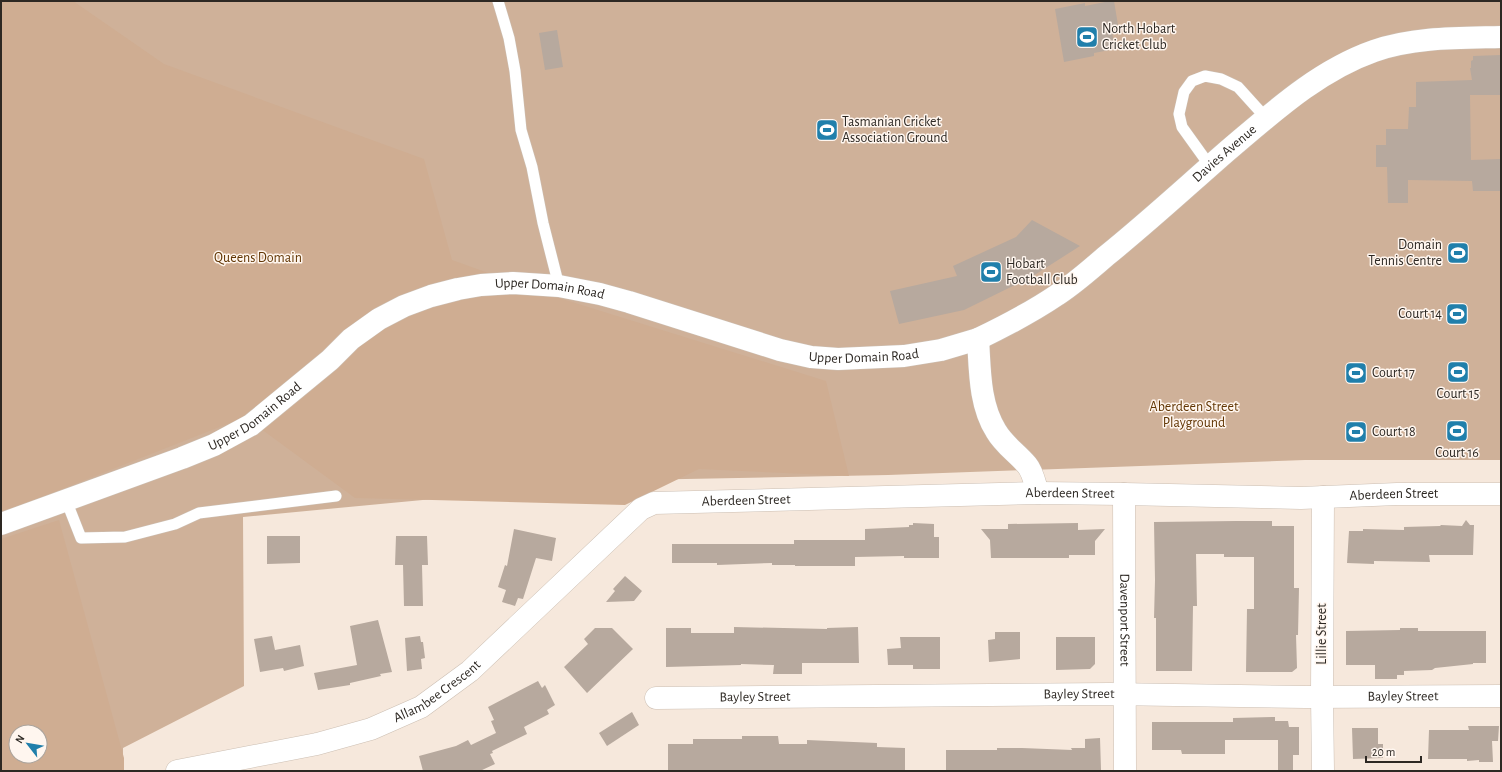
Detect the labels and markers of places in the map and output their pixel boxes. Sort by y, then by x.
place label: North Hobart Cricket Club [1102,22,1176,52]
sports icon: North Hobart Cricket Club [1074,24,1100,50]
place label: Tasmanian Cricket Association Ground [842,115,948,145]
sports icon: Tasmanian Cricket Association Ground [814,117,840,143]
place label: Domain Tennis Centre [1368,238,1442,268]
sports icon: Domain Tennis Centre [1445,240,1471,266]
place label: Hobart Football Club [1006,257,1078,287]
sports icon: Hobart Football Club [978,259,1004,285]
sports icon: Court 14 [1444,301,1470,327]
place label: Court 14 [1398,307,1442,321]
sports icon: Court 15 [1445,359,1471,385]
sports icon: Court 17 [1343,360,1369,386]
place label: Court 17 [1372,366,1415,380]
place label: Court 15 [1437,387,1480,401]
sports icon: Court 16 [1444,418,1470,444]
sports icon: Court 18 [1343,419,1369,445]
place label: Court 18 [1372,425,1416,439]
place label: Court 16 [1435,446,1479,460]

